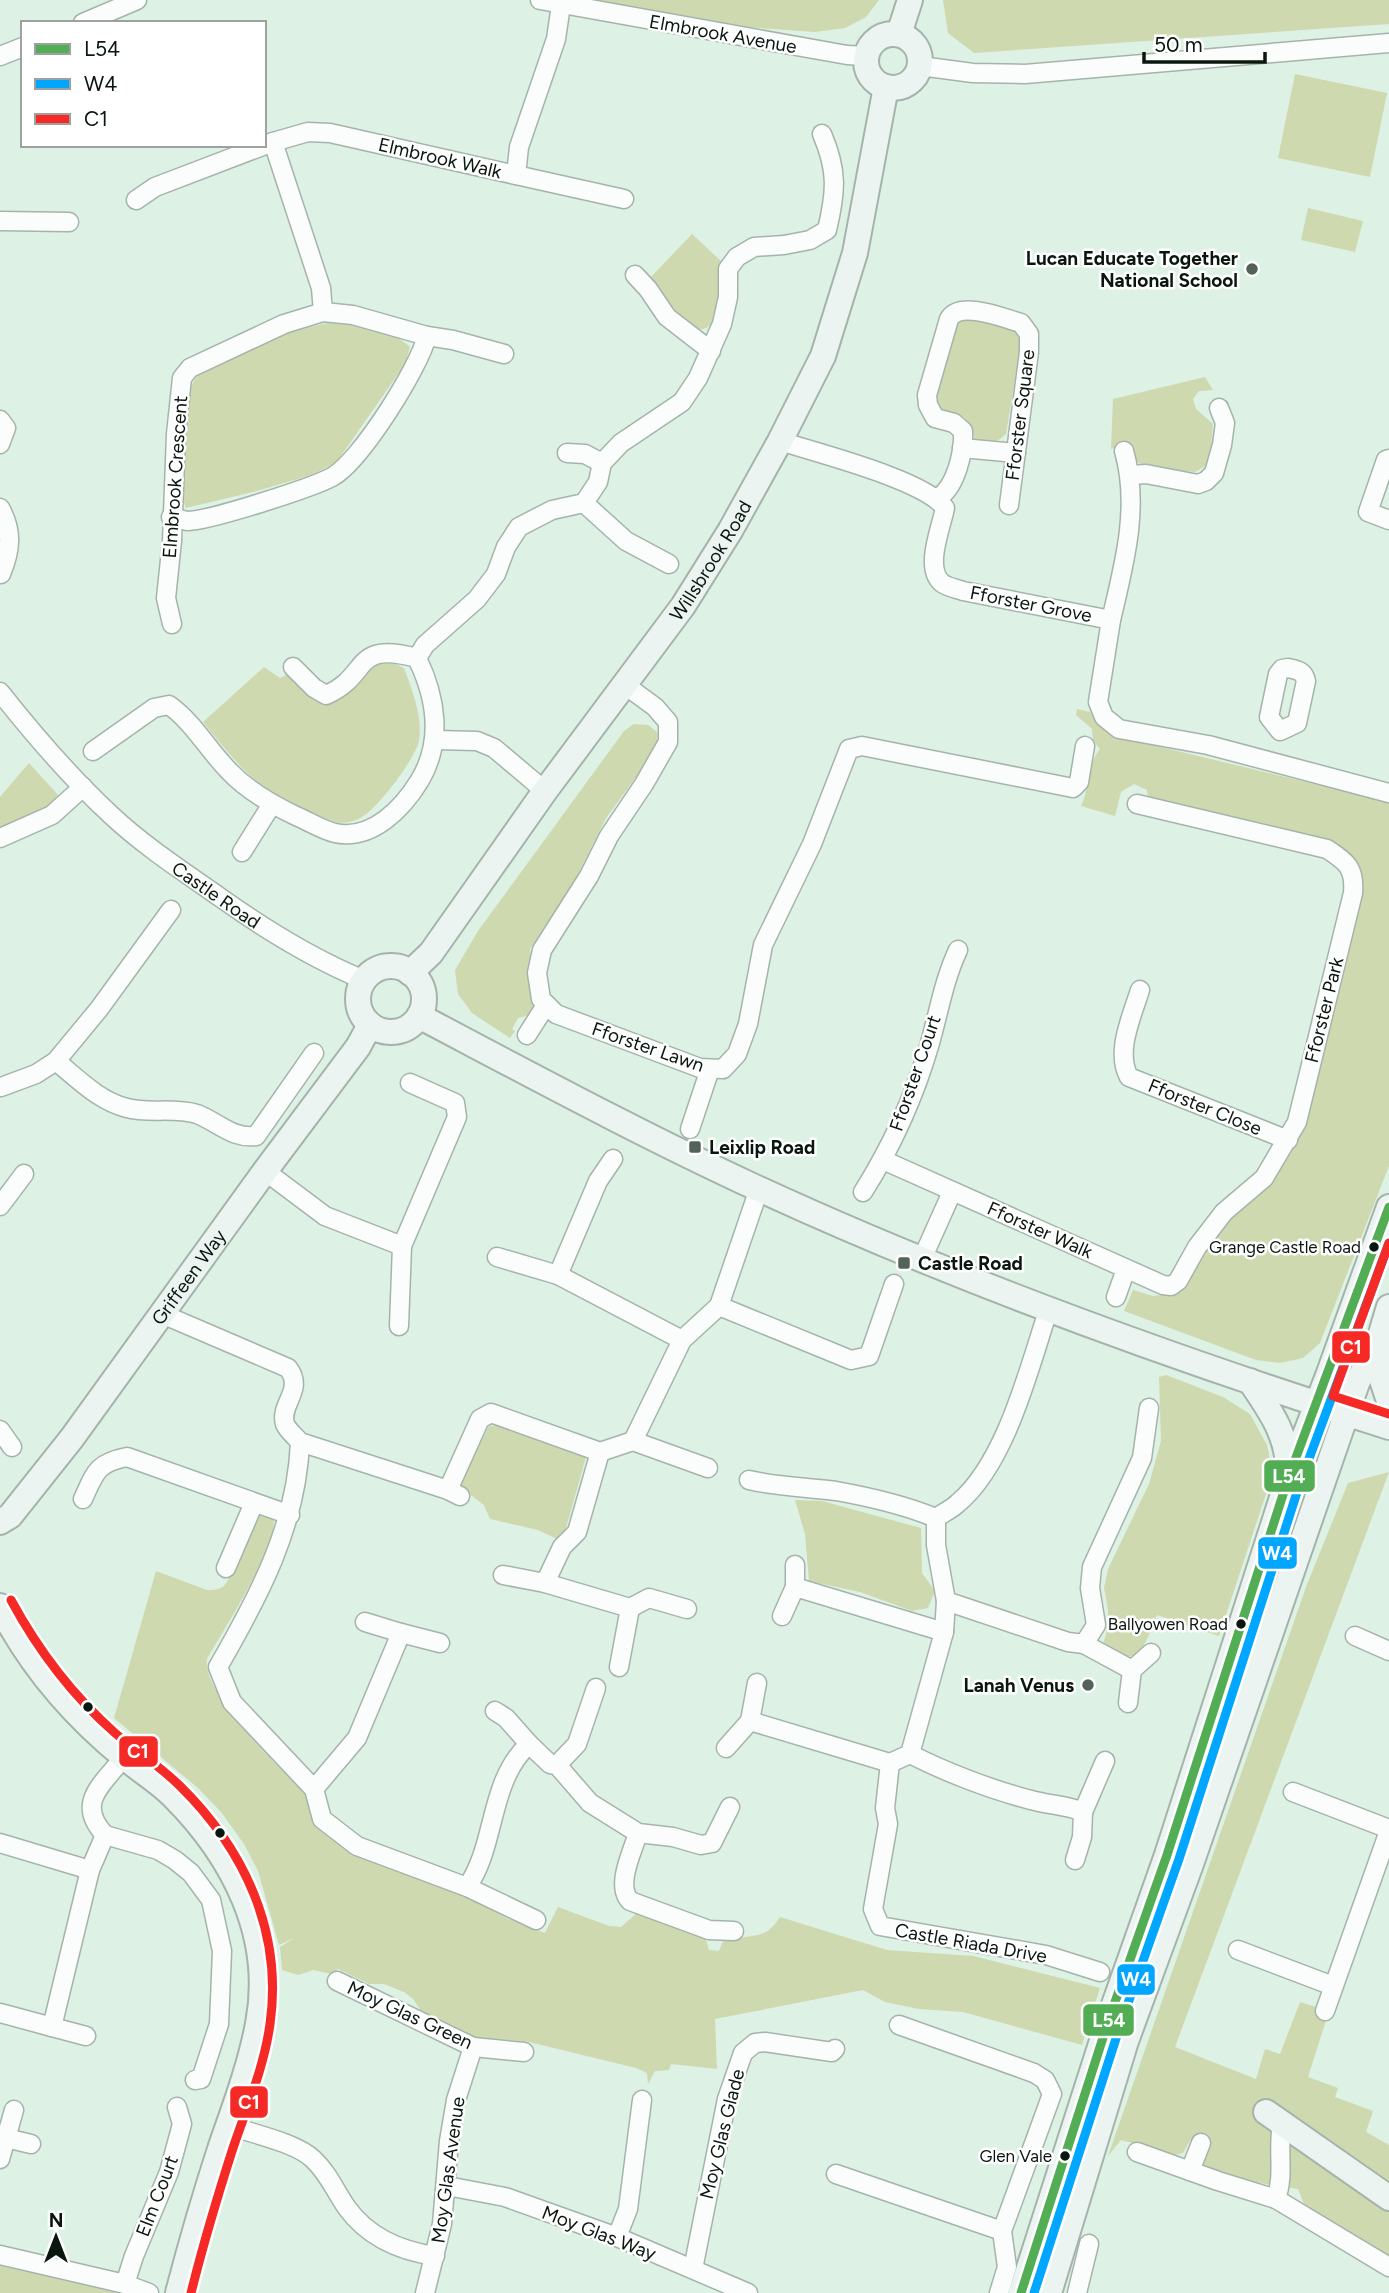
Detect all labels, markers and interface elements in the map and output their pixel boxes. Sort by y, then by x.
street label: Elmbrook Avenue [647,10,799,58]
legend [21,21,266,147]
scale bar [1144,21,1265,65]
text: 50 m [1154,32,1203,57]
text: L54 [84,36,120,61]
text: W4 [84,71,117,96]
text: C1 [84,106,108,131]
street label: Elmbrook Walk [376,133,505,184]
place label: Lucan Educate Together National School [1026,247,1238,292]
marker: Lucan Educate Together National School [1244,261,1260,277]
street label: Fforster Square [1001,348,1039,482]
street label: Elmbrook Crescent [158,395,192,559]
street label: Willsbrook Road [665,496,756,625]
street label: Fforster Grove [968,581,1094,627]
street label: Castle Road [168,856,265,933]
street label: Fforster Park [1300,954,1348,1065]
street label: Fforster Court [884,1012,946,1134]
street label: Fforster Lawn [589,1017,707,1077]
street label: Fforster Close [1145,1074,1265,1140]
place label: Leixlip Road [709,1136,815,1159]
marker: Leixlip Road [687,1139,703,1155]
street label: Fforster Walk [984,1197,1097,1264]
street label: Griffeen Way [146,1225,231,1329]
place label: Grange Castle Road [1209,1237,1361,1257]
marker: Grange Castle Road [1367,1240,1381,1254]
place label: Castle Road [918,1252,1023,1275]
marker: Castle Road [896,1255,912,1271]
line badge: C1 [1331,1330,1371,1364]
text: C1 [1340,1336,1362,1359]
line badge: L54 [1263,1459,1316,1493]
text: L54 [1272,1465,1306,1488]
line badge: W4 [1257,1536,1298,1570]
text: W4 [1262,1542,1292,1565]
place label: Ballyowen Road [1108,1614,1228,1634]
marker: Ballyowen Road [1234,1617,1248,1631]
place label: Lanah Venus [963,1674,1074,1697]
marker: Lanah Venus [1080,1677,1096,1693]
unlabelled marker [81,1700,95,1714]
line badge: C1 [118,1735,159,1768]
text: C1 [127,1740,149,1763]
unlabelled marker [213,1826,227,1840]
street label: Castle Riada Drive [893,1918,1049,1968]
line badge: W4 [1116,1963,1156,1996]
text: W4 [1121,1968,1151,1991]
street label: Moy Glas Green [344,1976,476,2054]
line badge: L54 [1082,2003,1135,2037]
text: L54 [1092,2009,1126,2032]
street label: Moy Glas Glade [695,2067,749,2201]
line badge: C1 [229,2085,269,2119]
text: C1 [238,2091,260,2114]
street label: Moy Glas Avenue [426,2095,470,2245]
place label: Glen Vale [980,2146,1052,2166]
marker: Glen Vale [1058,2149,1072,2163]
street label: Elm Court [131,2152,183,2240]
street label: Moy Glas Way [539,2201,659,2265]
north arrow [21,2202,91,2272]
text: N [49,2209,63,2232]

